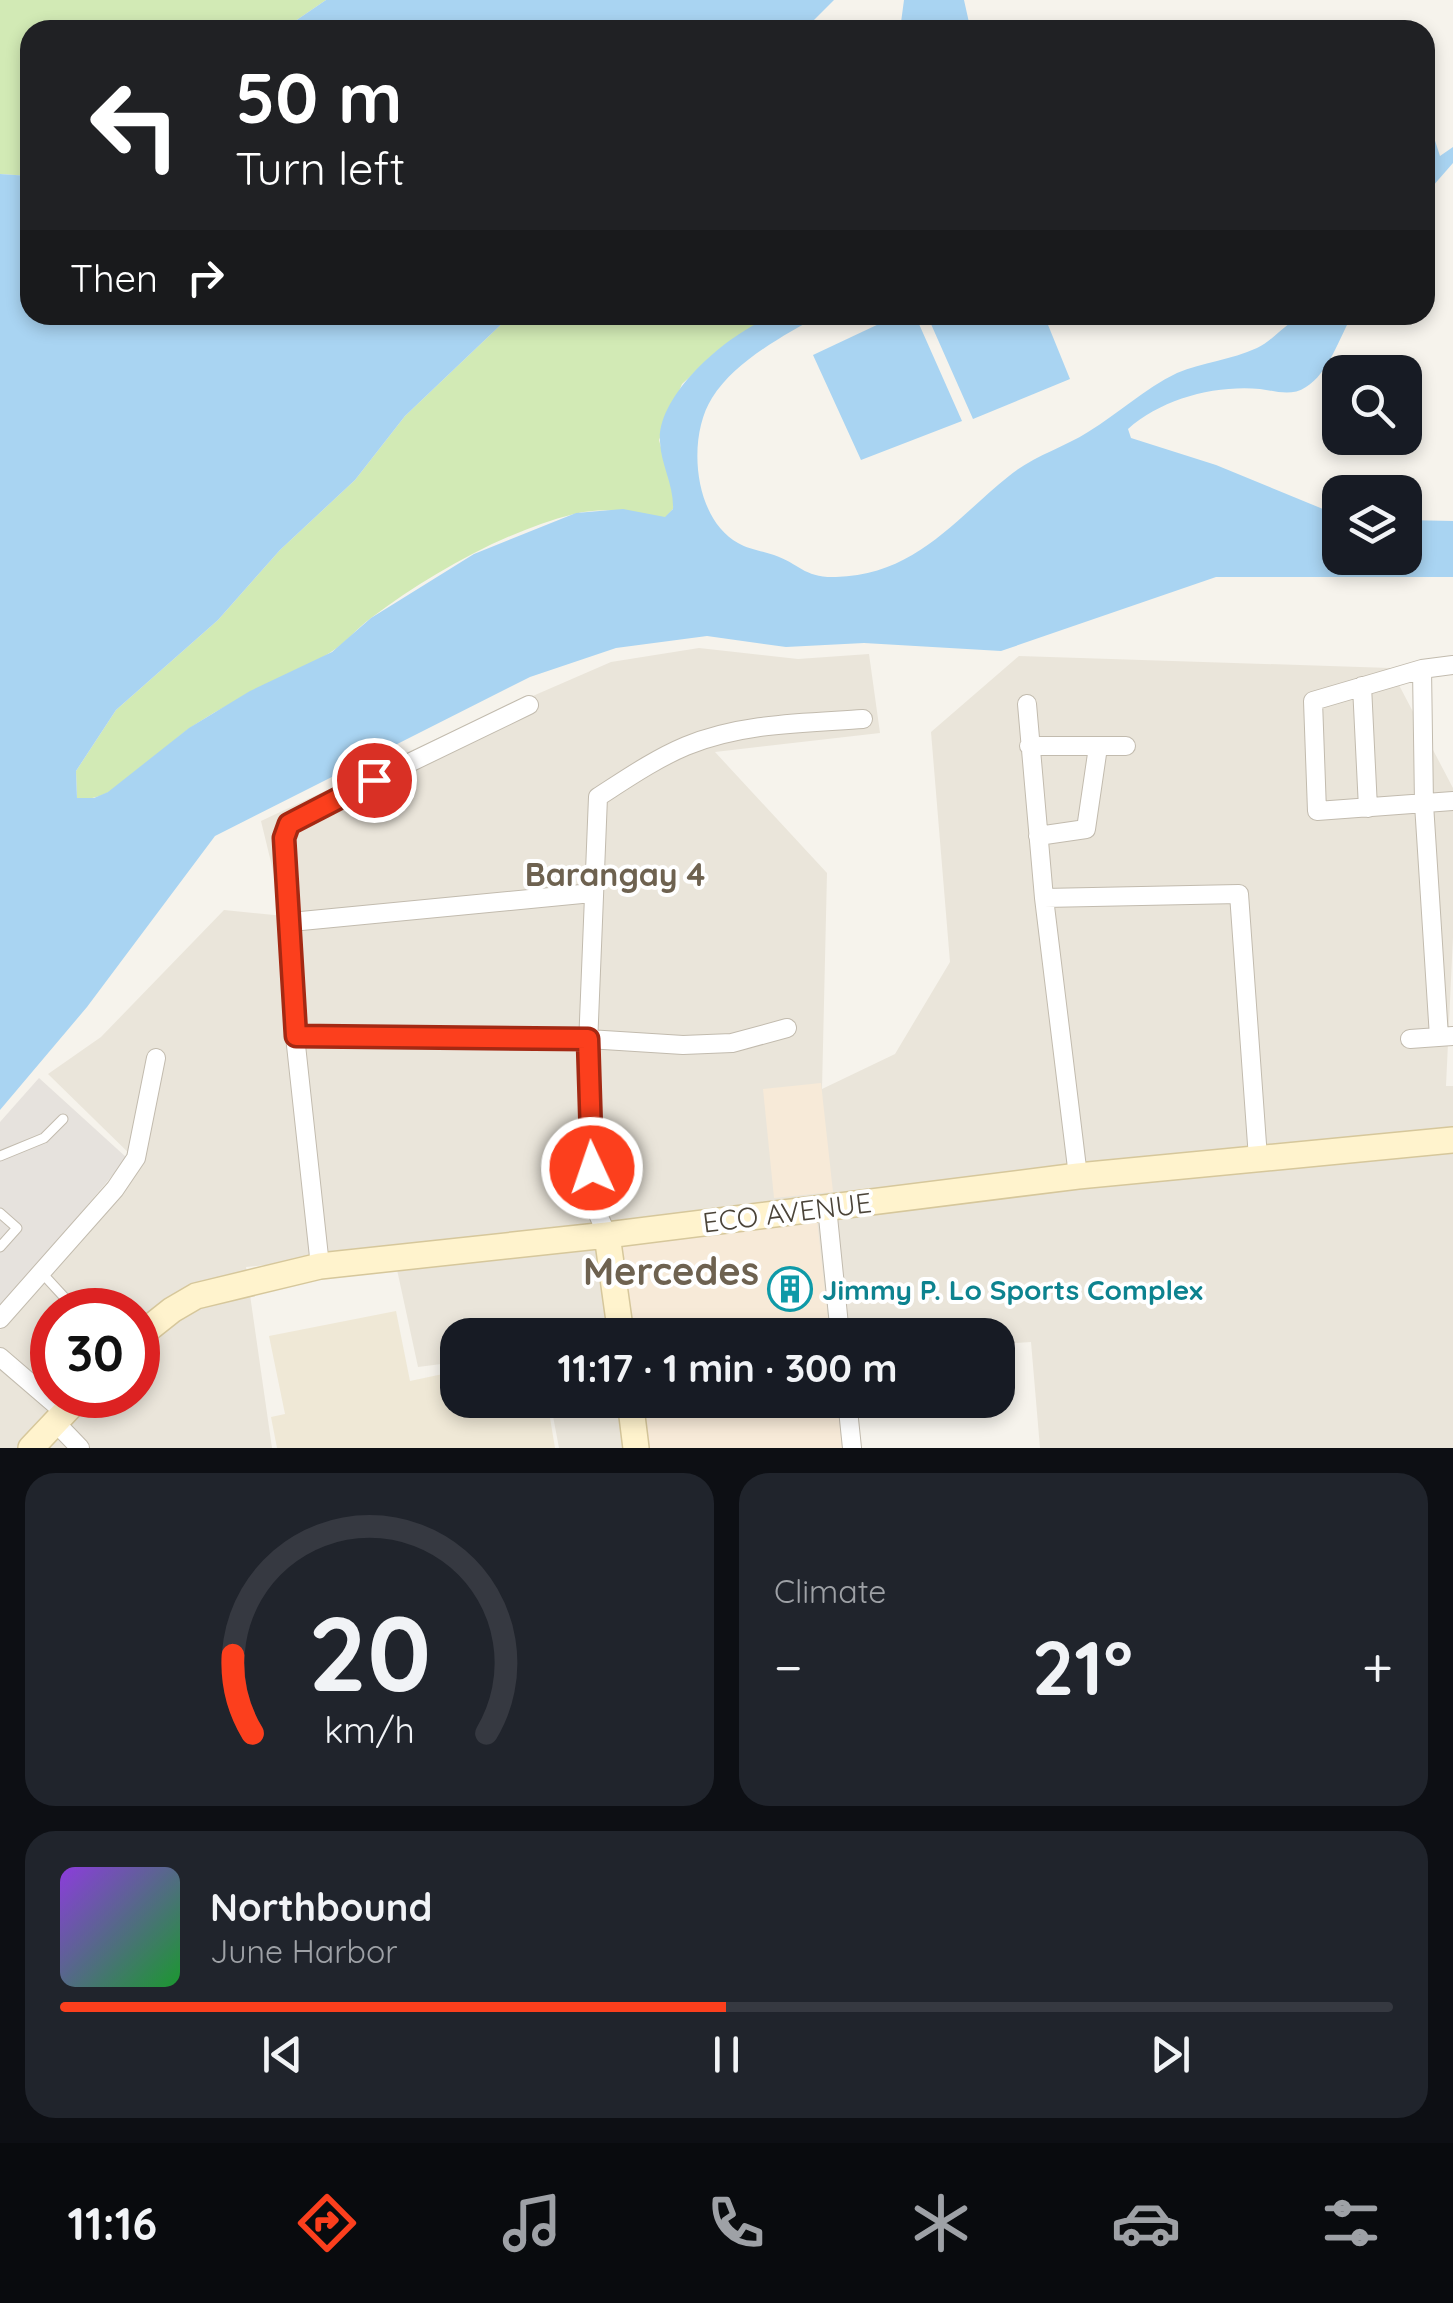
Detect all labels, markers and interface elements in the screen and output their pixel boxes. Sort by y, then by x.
text: 50 m [235,53,402,141]
icon: left [70,60,200,190]
text: Turn left [235,140,405,196]
icon: right [178,250,233,305]
text: Then [70,254,158,302]
map controls [1322,355,1422,575]
button: search [1322,355,1422,455]
button: layers [1322,475,1422,575]
pin [332,738,417,823]
icon: arrive [347,753,402,808]
district label: Barangay 4 [525,854,706,894]
position arrow [540,1116,644,1220]
street label: ECO AVENUE [701,1184,873,1240]
district label: Mercedes [583,1247,759,1295]
building icon: Jimmy P. Lo Sports Complex [767,1266,813,1312]
place label: Jimmy P. Lo Sports Complex [822,1272,1203,1307]
speed limit sign: 30 [30,1288,160,1418]
text: 11:17 · 1 min · 300 m [558,1344,897,1392]
text: Climate [774,1571,886,1611]
text: 20 [308,1587,431,1717]
text: 21° [1032,1620,1133,1714]
text: − [774,1632,803,1701]
text: + [1362,1632,1393,1701]
text: km/h [324,1707,415,1752]
text: Northbound [210,1883,432,1931]
text: June Harbor [210,1931,398,1971]
icon: previous [255,2027,310,2082]
icon: pause [699,2027,754,2082]
icon: next [1143,2027,1198,2082]
icon: directions [292,2188,362,2258]
icon: music [497,2188,567,2258]
icon: phone [701,2188,771,2258]
icon: climate [906,2188,976,2258]
icon: car [1111,2188,1181,2258]
icon: filters [1316,2188,1386,2258]
text: 11:16 [67,2195,157,2251]

